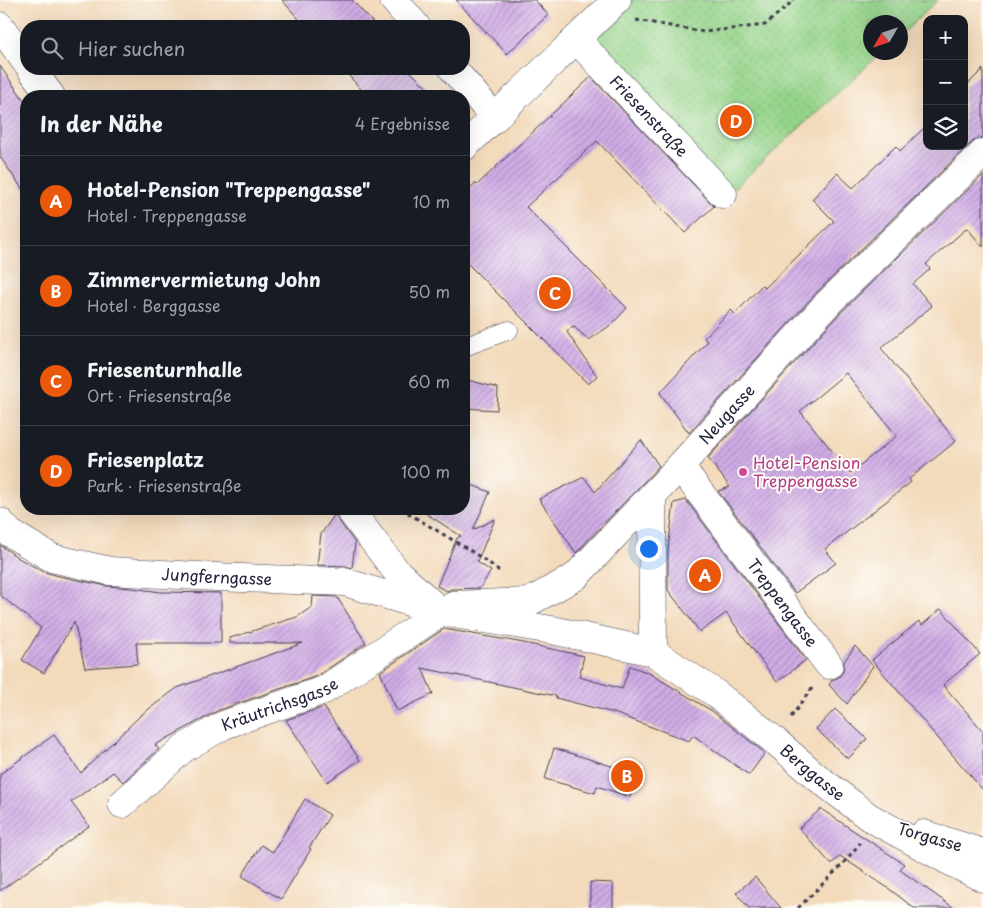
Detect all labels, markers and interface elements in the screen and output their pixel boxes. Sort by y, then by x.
north arrow [863,15,908,60]
map controls [923,15,968,150]
button: + [923,15,968,60]
search box [20,20,470,75]
icon: search [38,34,66,62]
text: Hier suchen [78,34,185,62]
button: − [923,60,968,105]
street label: Friesenstraße [605,69,695,162]
pin: D [720,102,752,140]
button: layers [923,105,968,150]
text: In der Nähe [40,107,162,139]
text: 4 Ergebnisse [355,111,450,135]
text: Hotel-Pension "Treppengasse" [87,175,370,203]
text: A [50,189,62,213]
text: 10 m [413,189,450,213]
text: Hotel · Treppengasse [87,203,247,227]
text: Zimmervermietung John [87,265,321,293]
pin: C [539,274,571,312]
text: B [51,279,61,303]
text: 50 m [409,279,450,303]
text: Hotel · Berggasse [87,293,221,317]
text: Friesenturnhalle [87,355,242,383]
text: C [50,369,62,393]
text: 60 m [408,369,450,393]
street label: Neugasse [693,379,760,449]
text: Ort · Friesenstraße [87,383,231,407]
text: Friesenplatz [87,445,204,473]
place label: Hotel-Pension Treppengasse [753,450,860,492]
text: D [50,459,62,483]
text: 100 m [401,459,450,483]
marker: Hotel-Pension Treppengasse [737,466,749,478]
text: Park · Friesenstraße [87,473,241,497]
your location [636,536,662,562]
street label: Treppengasse [742,553,824,651]
pin: A [689,556,721,594]
street label: Jungferngasse [161,561,272,590]
street label: Kräutrichsgasse [218,671,342,736]
street label: Berggasse [776,738,851,806]
pin: B [611,757,643,795]
street label: Torgasse [895,815,965,857]

